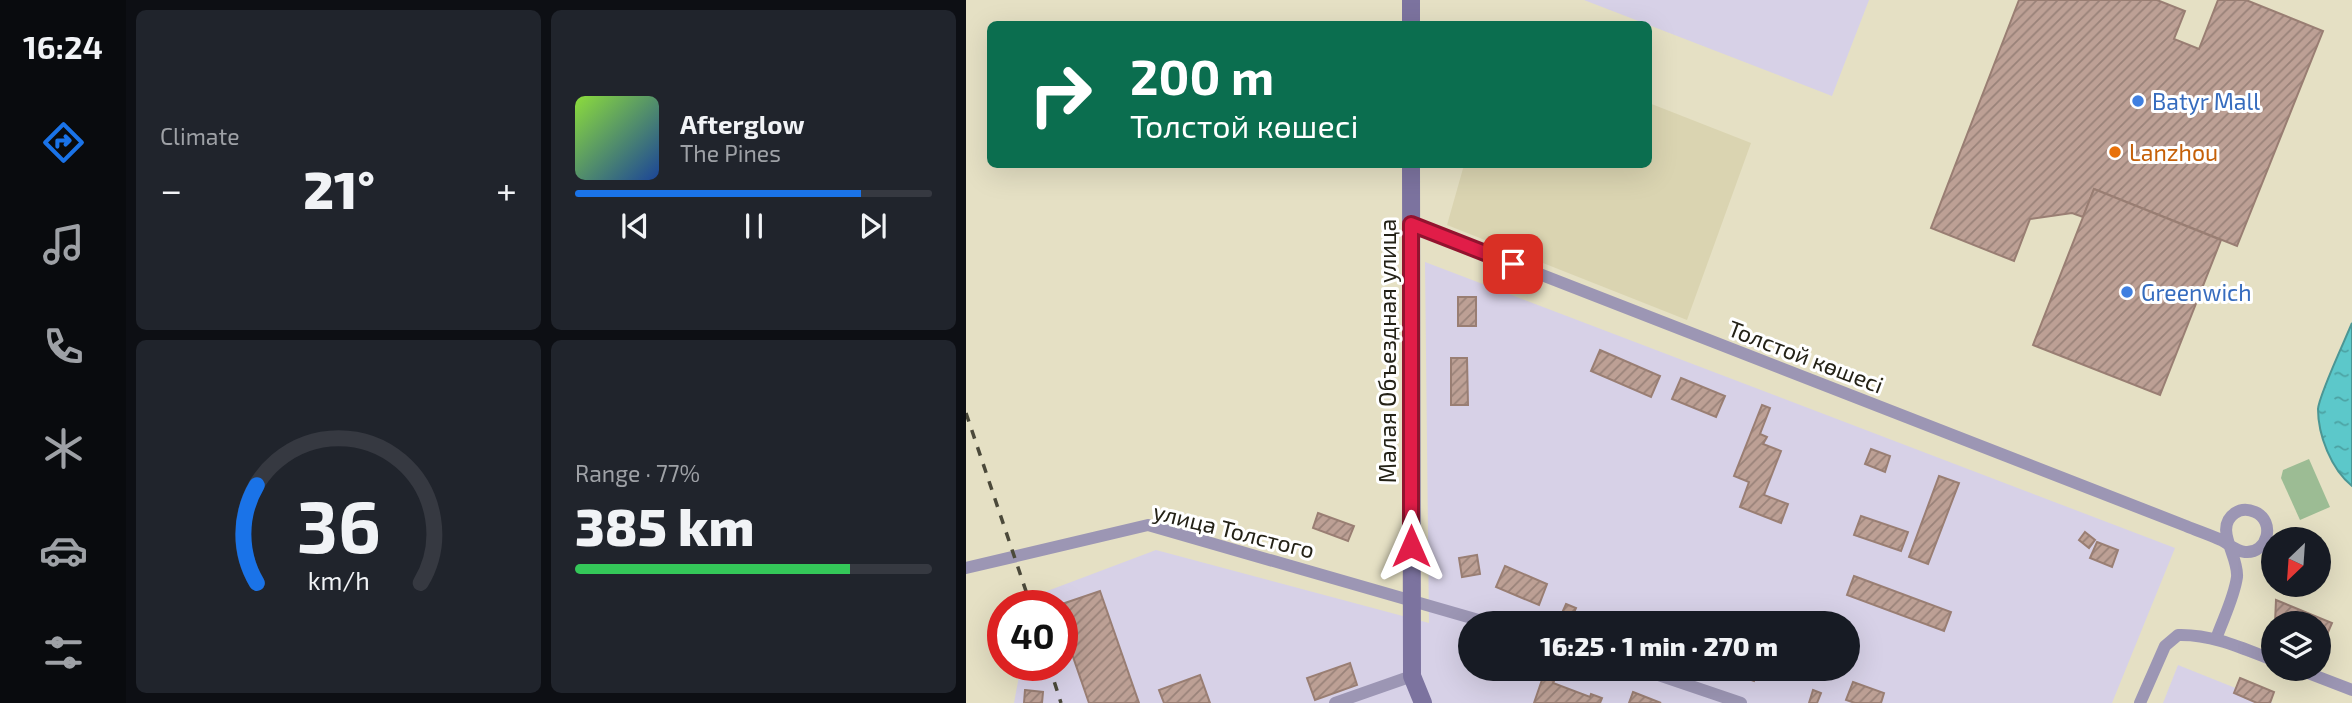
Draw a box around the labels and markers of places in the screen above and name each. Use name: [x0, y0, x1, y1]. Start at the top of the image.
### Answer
place label: Batyr Mall: [2152, 87, 2260, 115]
marker: Batyr Mall: [2130, 93, 2146, 109]
place label: Lanzhou: [2129, 138, 2218, 166]
marker: Lanzhou: [2107, 144, 2123, 160]
pin: [1483, 234, 1543, 294]
place label: Greenwich: [2141, 278, 2252, 306]
marker: Greenwich: [2119, 284, 2135, 300]

